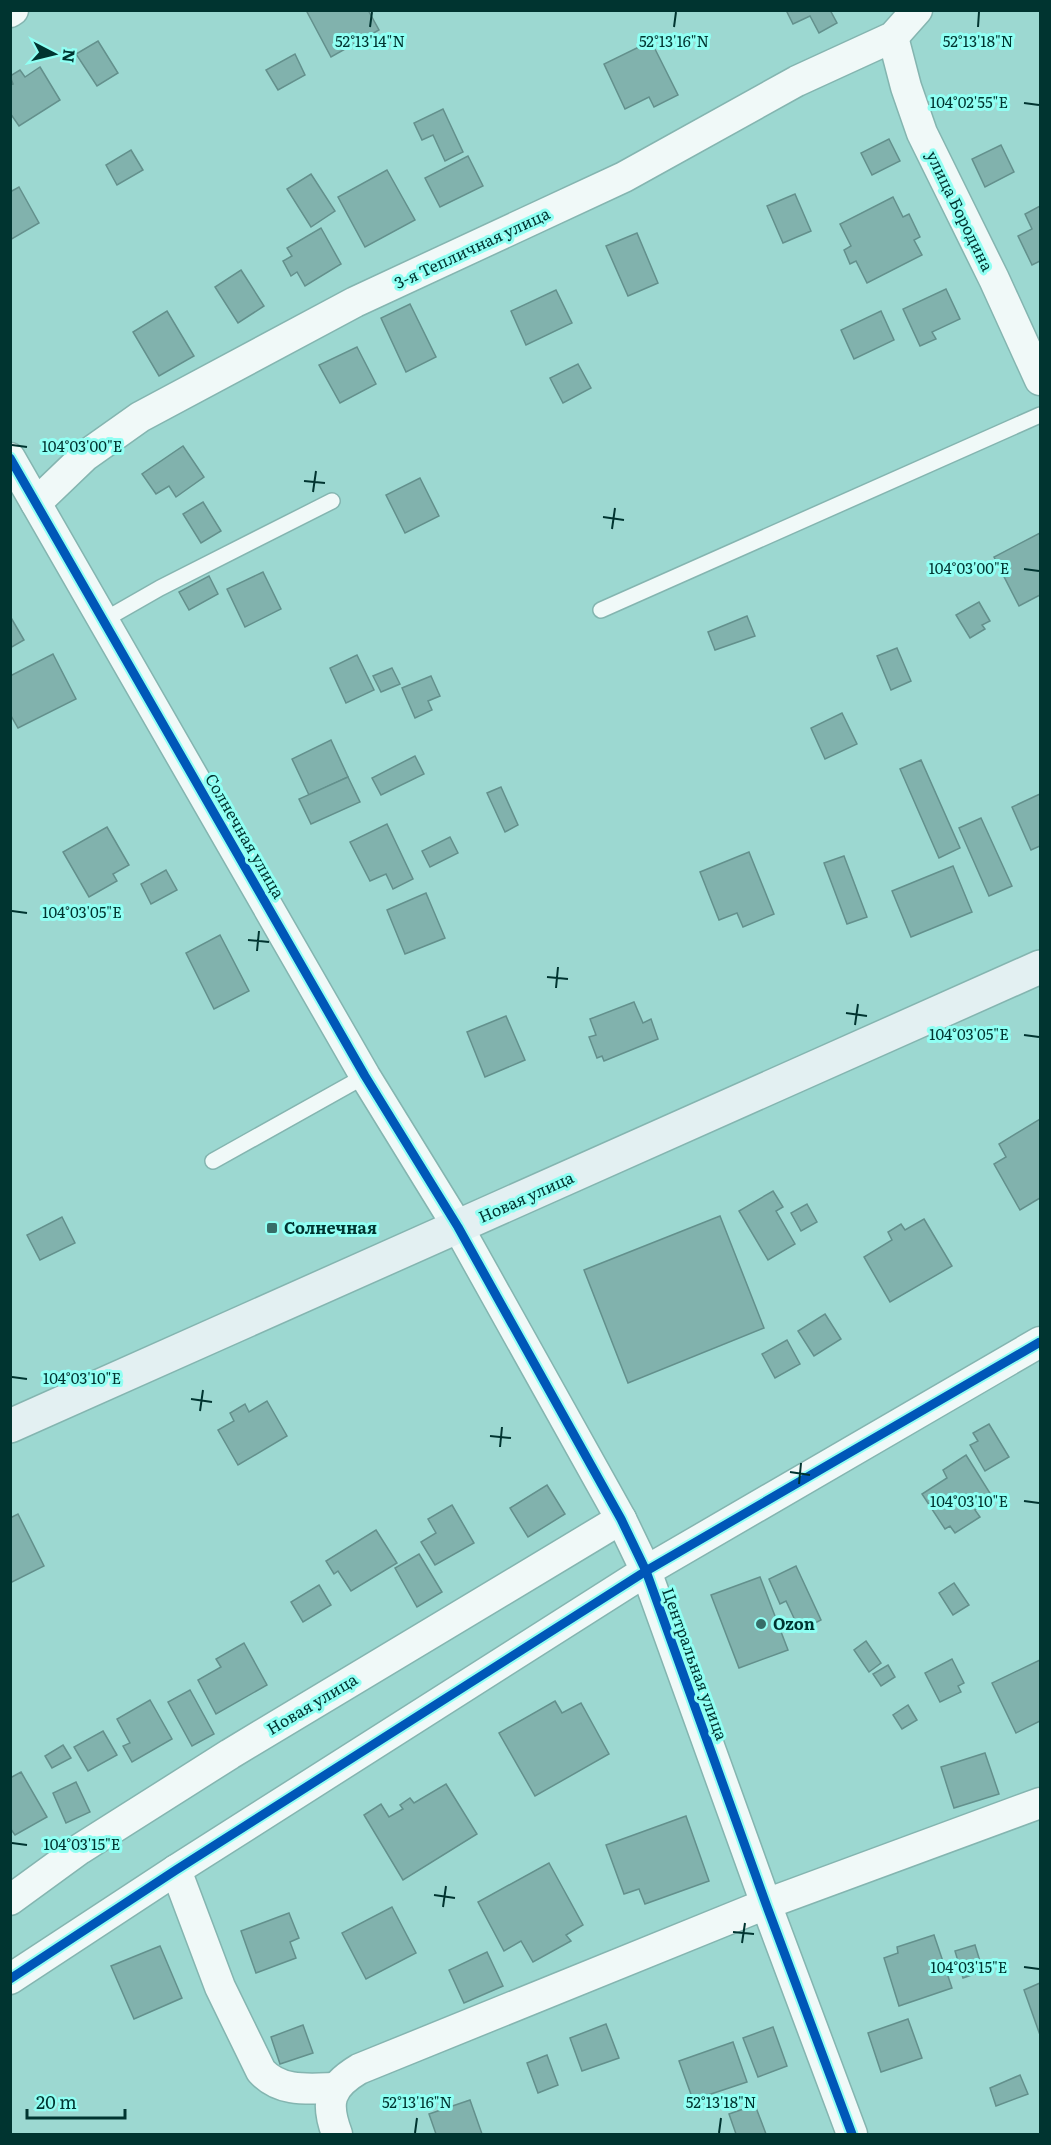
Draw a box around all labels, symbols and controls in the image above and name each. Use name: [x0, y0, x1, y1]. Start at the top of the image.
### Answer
north arrow: [24, 24, 84, 84]
text: 52°13'14"N: [335, 29, 405, 52]
text: 52°13'16"N: [639, 29, 709, 52]
text: 52°13'18"N: [943, 29, 1013, 52]
text: N: [57, 48, 83, 64]
text: 104°02'55"E: [930, 90, 1008, 113]
street label: улица Бородина: [921, 146, 1001, 275]
street label: 3-я Тепличная улица: [390, 200, 554, 294]
text: 104°03'00"E: [42, 434, 122, 457]
text: 104°03'00"E: [929, 556, 1009, 579]
street label: Солнечная улица: [200, 769, 292, 903]
text: 104°03'05"E: [42, 900, 122, 923]
text: 104°03'05"E: [929, 1022, 1009, 1045]
street label: Новая улица: [474, 1164, 578, 1228]
place label: Солнечная: [284, 1215, 377, 1239]
marker: Солнечная: [265, 1221, 279, 1235]
text: 104°03'10"E: [43, 1366, 121, 1389]
text: 104°03'10"E: [930, 1489, 1008, 1512]
street label: Центральная улица: [657, 1584, 735, 1744]
place label: Ozon: [773, 1611, 815, 1635]
marker: Ozon: [754, 1617, 768, 1631]
street label: Новая улица: [261, 1666, 362, 1740]
text: 104°03'15"E: [44, 1832, 120, 1855]
text: 104°03'15"E: [931, 1955, 1007, 1978]
scale bar: [27, 2082, 124, 2120]
text: 20 m: [36, 2088, 77, 2115]
text: 52°13'16"N: [382, 2090, 452, 2113]
text: 52°13'18"N: [686, 2090, 756, 2113]

